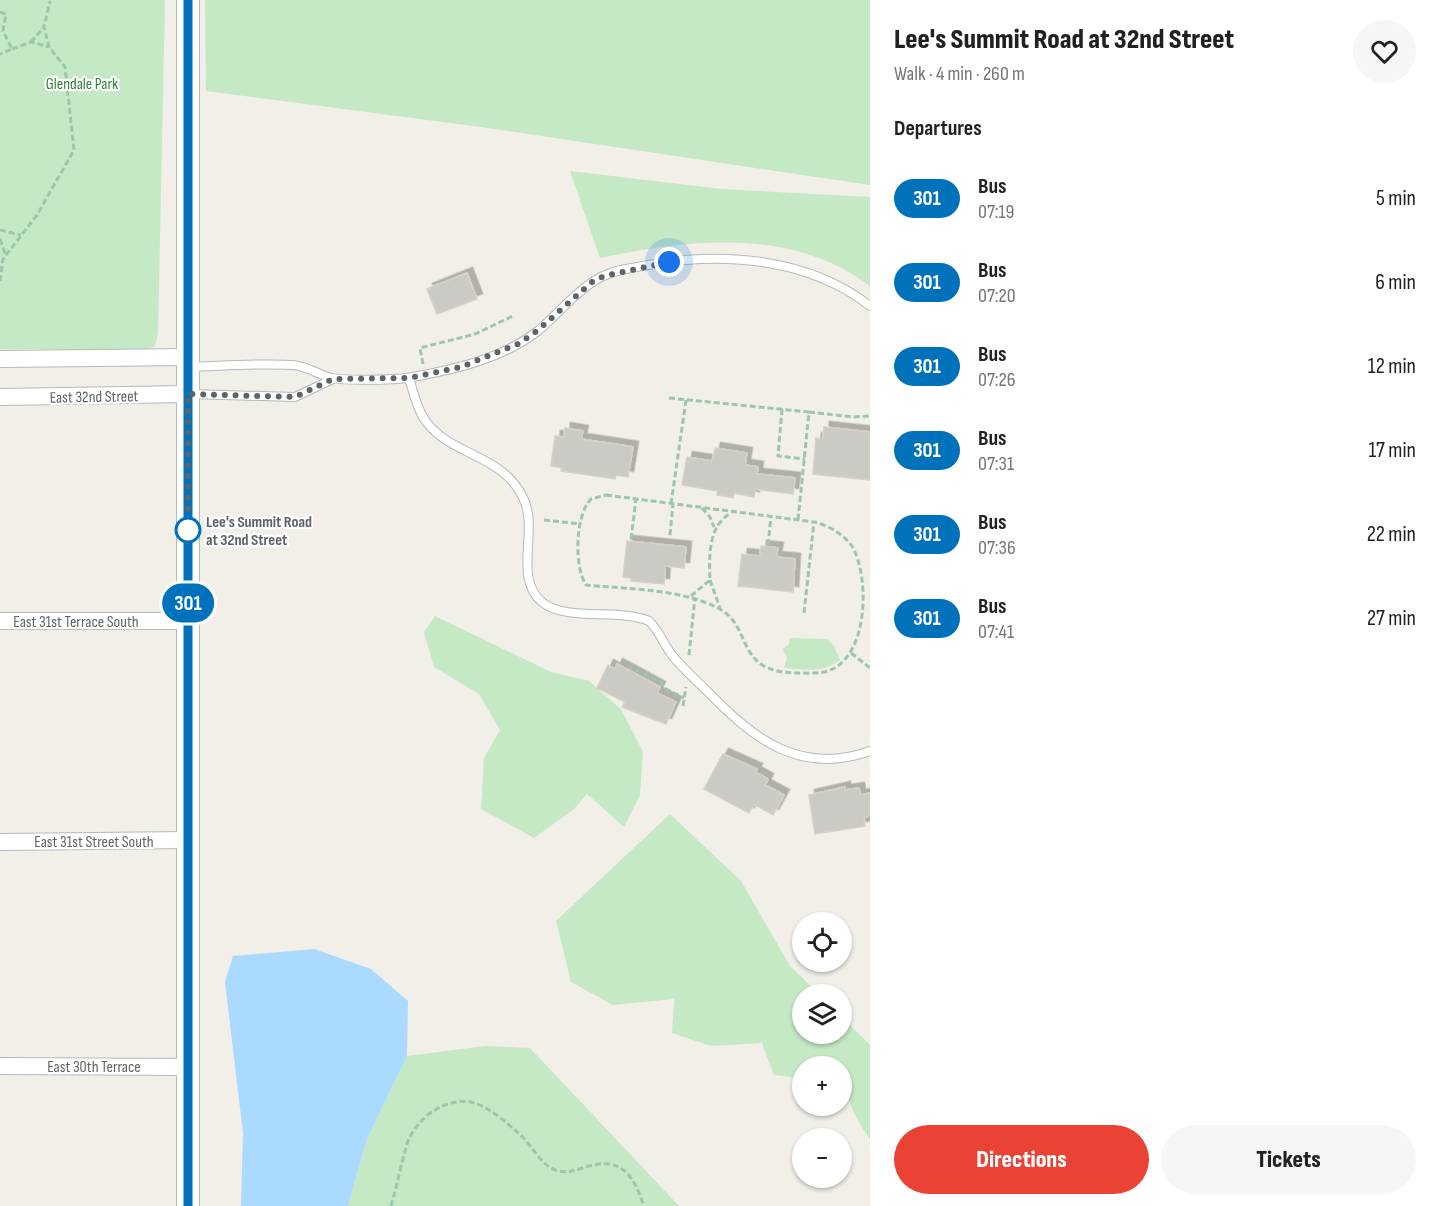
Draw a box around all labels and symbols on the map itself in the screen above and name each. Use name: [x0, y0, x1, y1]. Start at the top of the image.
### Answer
park label: Glendale Park: [46, 75, 118, 94]
your location: [654, 247, 684, 277]
street label: East 32nd Street: [49, 387, 139, 408]
place label: Lee's Summit Road at 32nd Street: [206, 513, 312, 550]
marker: Lee's Summit Road at 32nd Street: [175, 517, 201, 543]
line badge: 301: [154, 584, 222, 622]
street label: East 31st Terrace South: [13, 613, 139, 632]
street label: East 31st Street South: [34, 833, 154, 852]
street label: East 30th Terrace: [47, 1058, 141, 1077]

